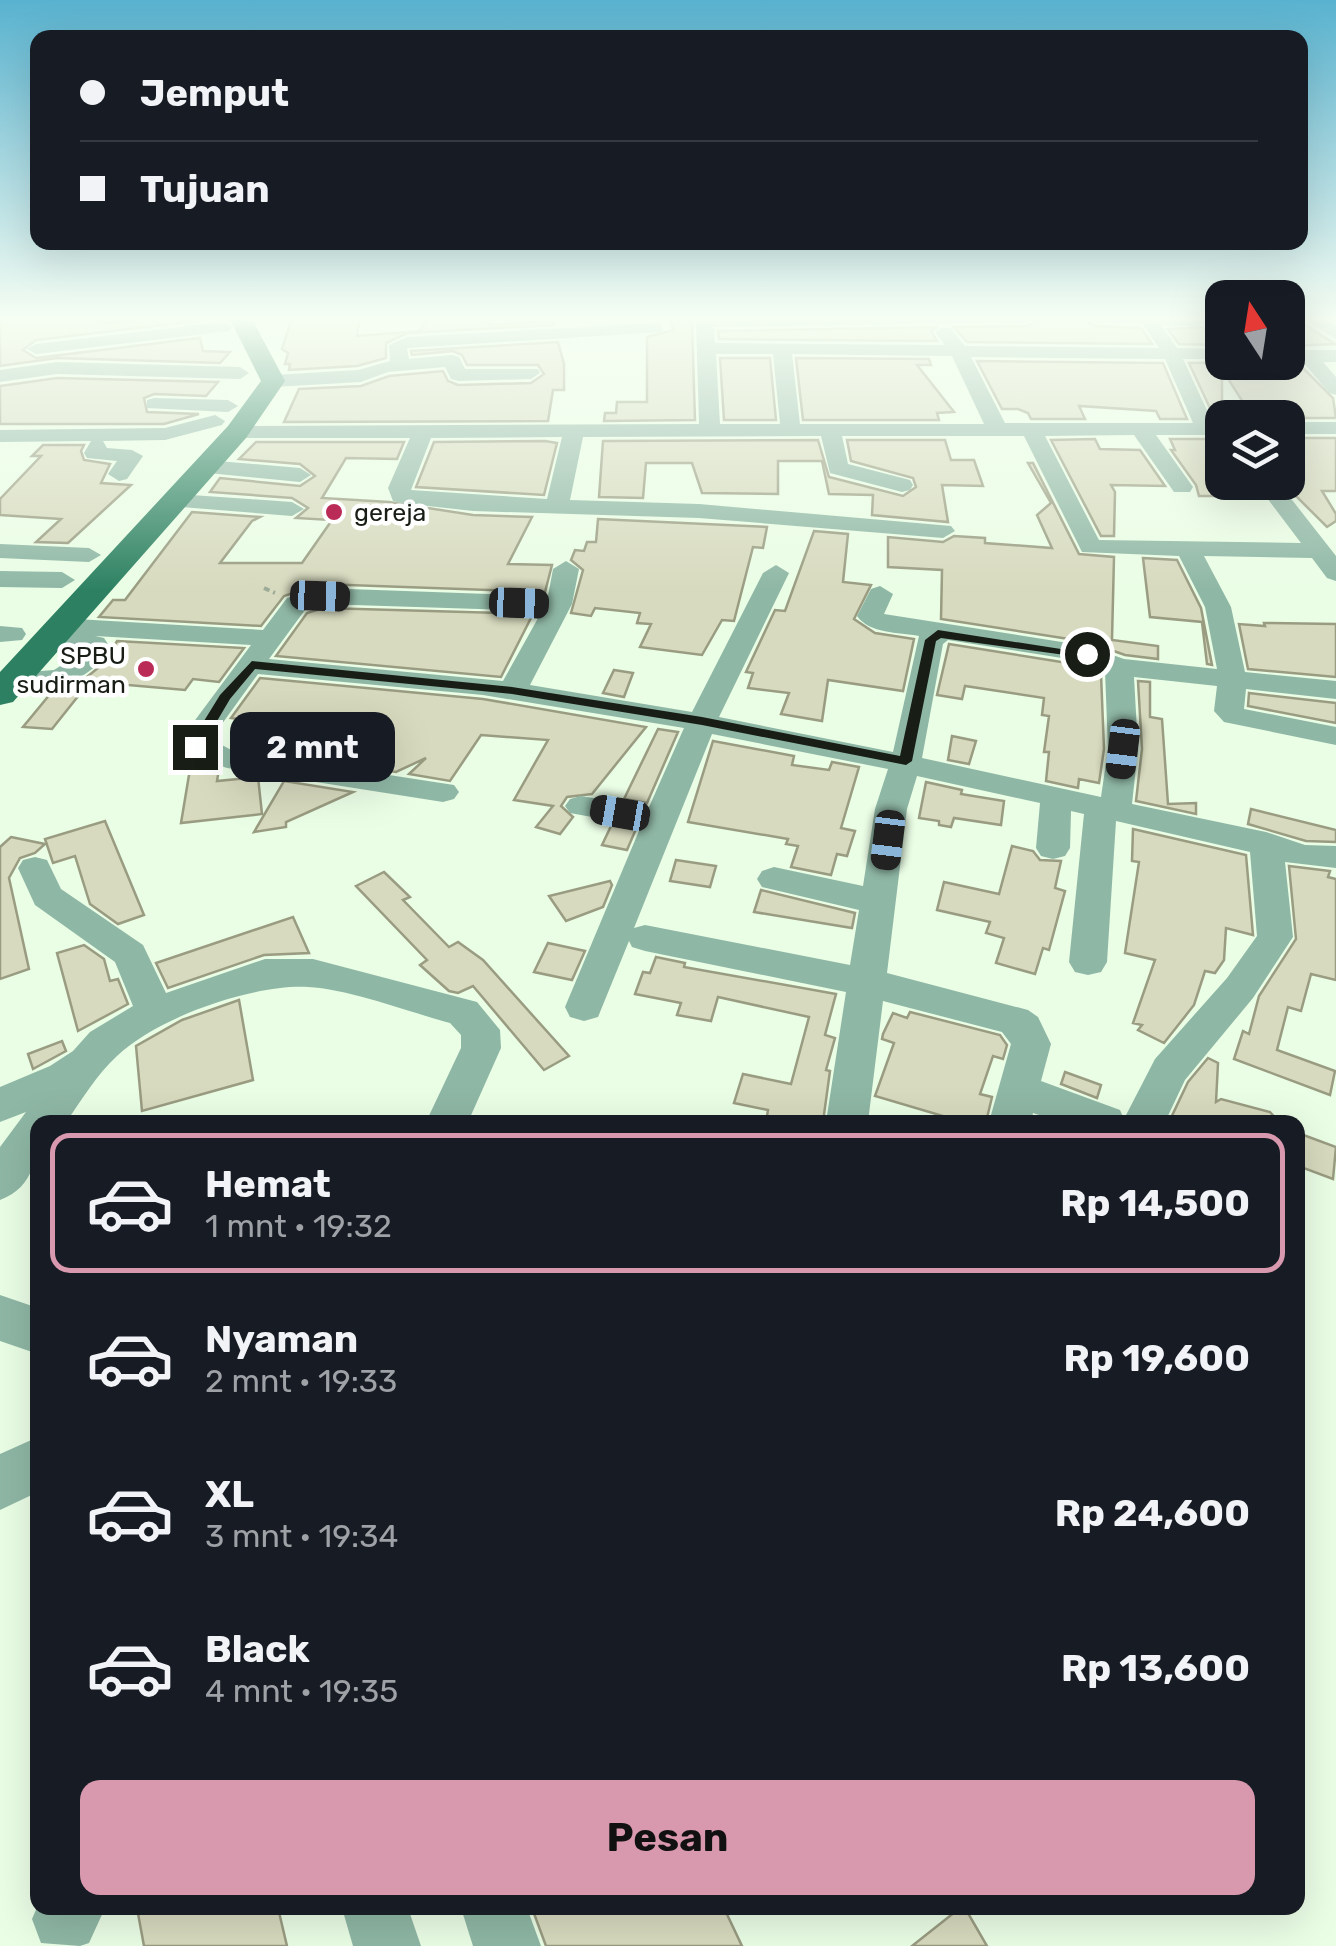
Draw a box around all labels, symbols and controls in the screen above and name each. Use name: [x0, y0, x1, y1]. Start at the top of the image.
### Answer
text: Jemput: [140, 70, 289, 116]
text: Tujuan: [140, 166, 270, 212]
north arrow: [1205, 280, 1305, 380]
map controls: [1205, 280, 1305, 500]
button: layers: [1205, 400, 1305, 500]
place label: gereja: [354, 498, 426, 527]
marker: gereja: [323, 501, 345, 523]
car: [289, 580, 351, 612]
car: [488, 587, 550, 619]
route start: [1065, 632, 1110, 677]
place label: SPBU sudirman: [17, 641, 126, 699]
marker: SPBU sudirman: [135, 658, 157, 680]
callout: 2 mnt: [230, 712, 395, 782]
car: [1104, 717, 1142, 781]
route end: [173, 725, 218, 770]
text: 2 mnt: [266, 728, 359, 766]
car: [588, 793, 652, 833]
car: [869, 808, 907, 872]
icon: car: [85, 1158, 175, 1248]
text: Hemat: [205, 1161, 331, 1207]
text: Rp 14,500: [1060, 1180, 1250, 1226]
text: 1 mnt · 19:32: [205, 1207, 392, 1245]
icon: car: [85, 1313, 175, 1403]
text: Nyaman: [205, 1316, 358, 1362]
text: Rp 19,600: [1064, 1335, 1250, 1381]
text: 2 mnt · 19:33: [205, 1362, 397, 1400]
icon: car: [85, 1468, 175, 1558]
text: XL: [205, 1471, 254, 1517]
text: Rp 24,600: [1055, 1490, 1250, 1536]
text: 3 mnt · 19:34: [205, 1517, 398, 1555]
icon: car: [85, 1623, 175, 1713]
text: Black: [205, 1626, 310, 1672]
text: Rp 13,600: [1061, 1645, 1250, 1691]
text: 4 mnt · 19:35: [205, 1672, 398, 1710]
button: Pesan: [80, 1780, 1255, 1895]

